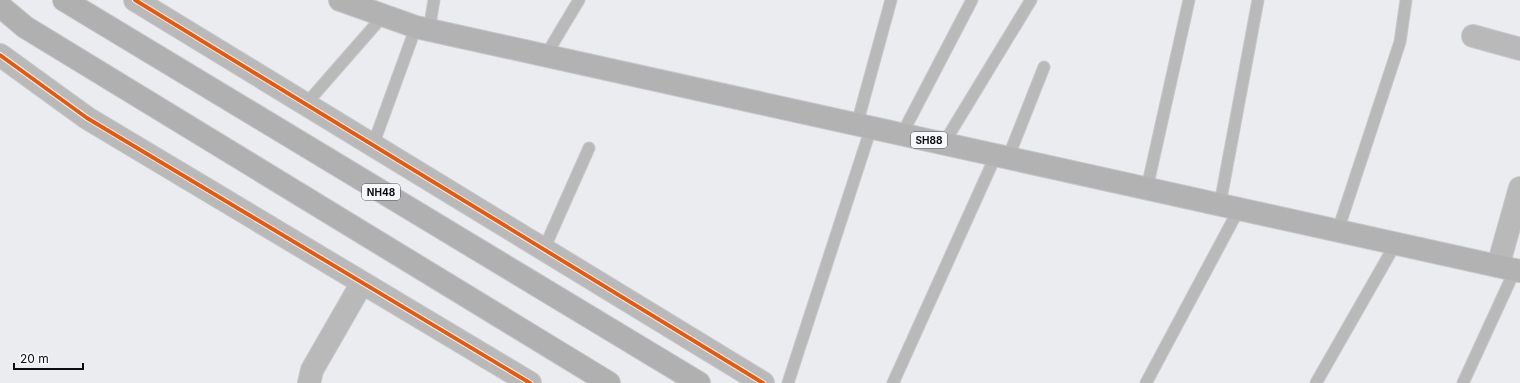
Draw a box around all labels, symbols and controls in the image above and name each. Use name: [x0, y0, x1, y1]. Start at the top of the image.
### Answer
road number: SH88: [911, 132, 947, 148]
road number: NH48: [362, 184, 400, 200]
scale bar: [14, 345, 83, 371]
text: 20 m: [20, 351, 49, 366]

